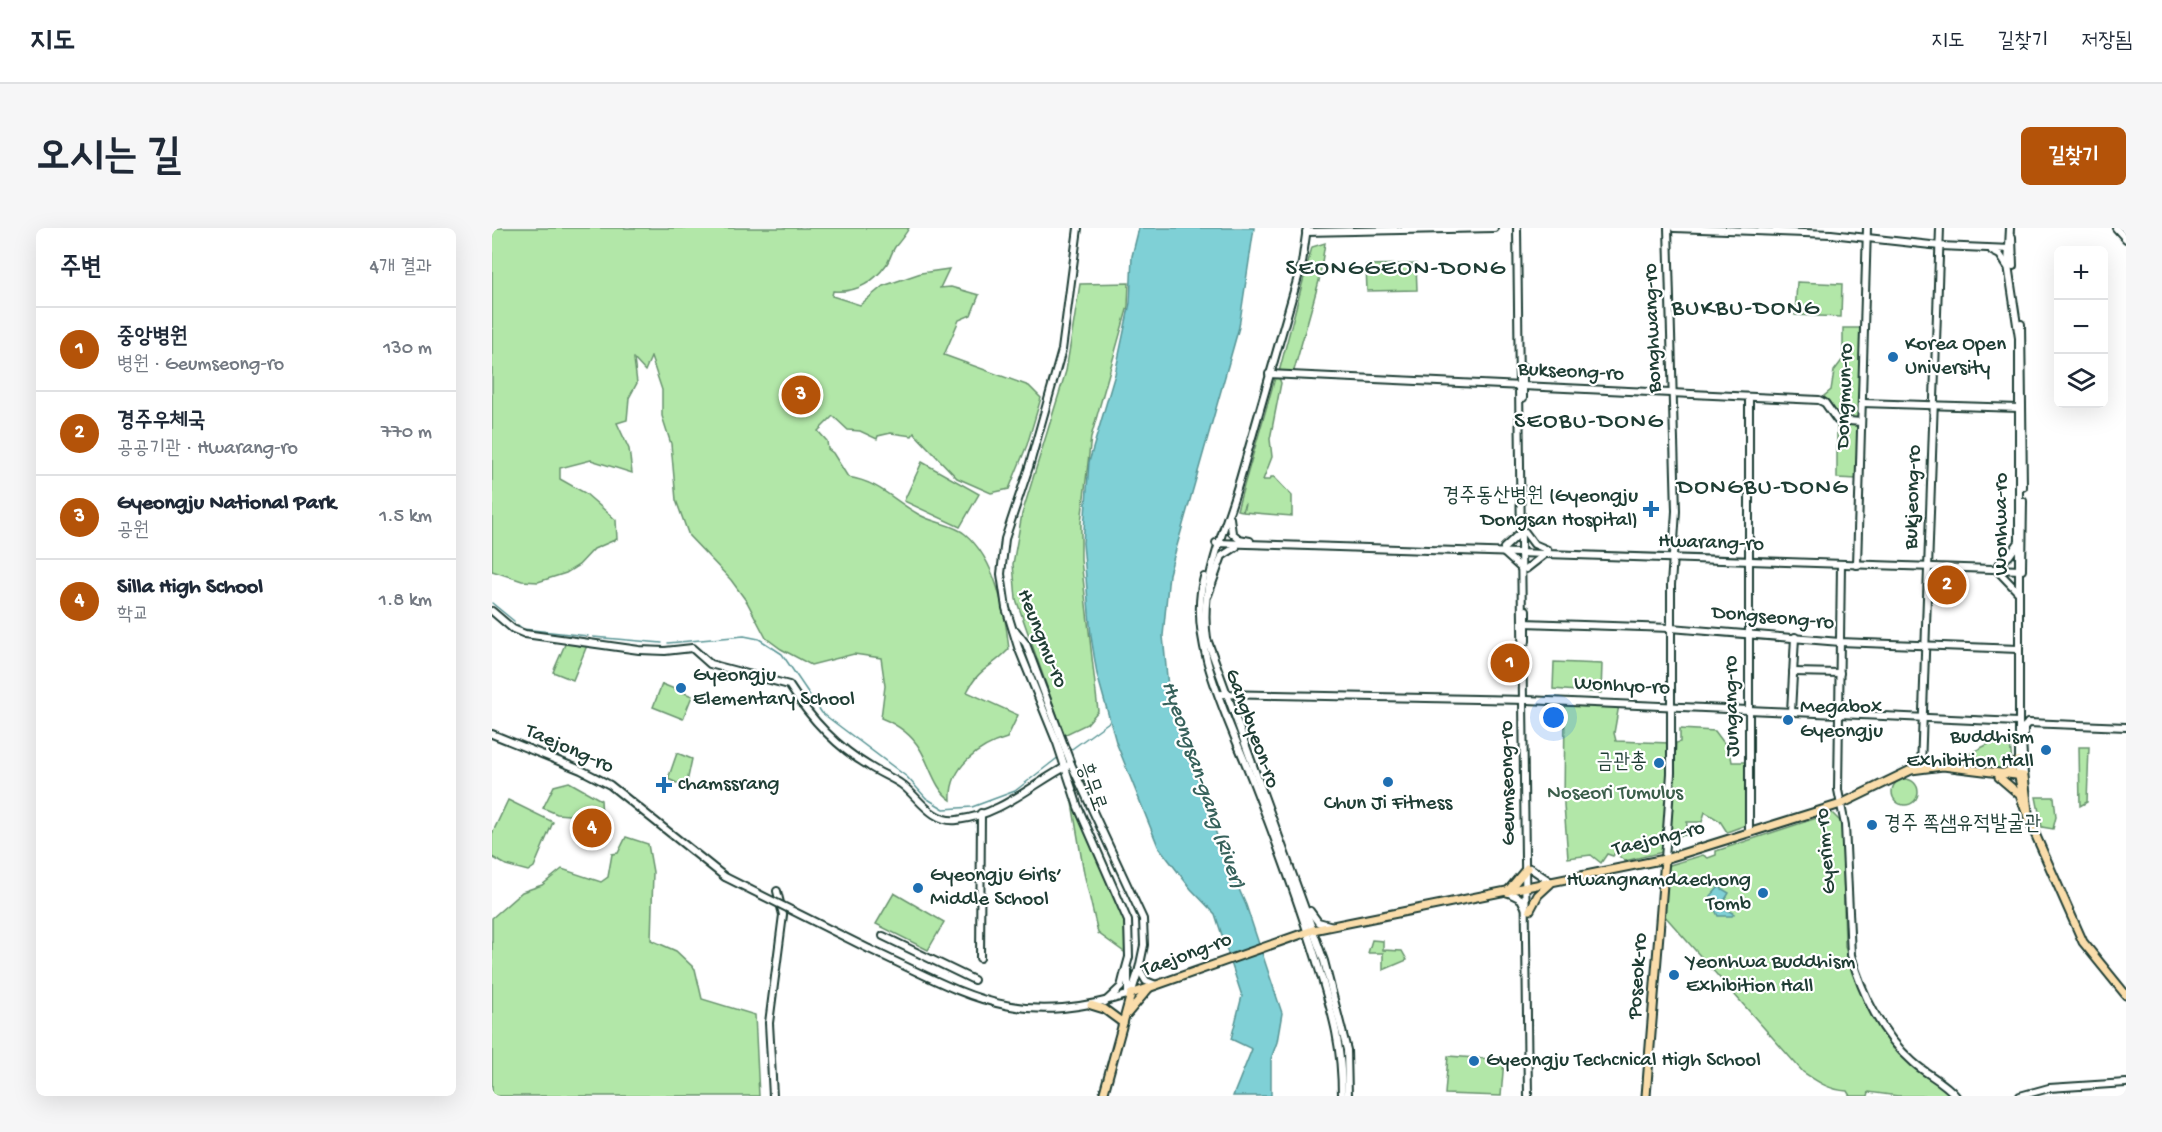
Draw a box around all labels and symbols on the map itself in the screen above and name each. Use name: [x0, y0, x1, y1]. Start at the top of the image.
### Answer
district label: SEONGGEON-DONG: [1286, 255, 1507, 284]
street label: Bonghwang-ro: [1639, 263, 1669, 394]
district label: BUKBU-DONG: [1671, 295, 1820, 324]
place label: Korea Open University: [1905, 333, 2006, 382]
street label: Dongmun-ro: [1832, 342, 1860, 451]
marker: Korea Open University: [1886, 350, 1900, 364]
street label: Bukseong-ro: [1516, 358, 1625, 388]
pin: 3: [782, 372, 820, 418]
district label: SEOBU-DONG: [1514, 408, 1664, 437]
street label: Bukjeong-ro: [1900, 444, 1928, 551]
street label: Wonhwa-ro: [1990, 472, 2015, 575]
district label: DONGBU-DONG: [1675, 474, 1849, 503]
place label: 경주동산병원 (Gyeongju Dongsan Hospital): [1442, 485, 1638, 534]
marker: 경주동산병원 (Gyeongju Dongsan Hospital): [1642, 500, 1660, 518]
street label: Hwarang-ro: [1658, 530, 1764, 558]
pin: 2: [1928, 562, 1966, 608]
street label: Heungmu-ro: [1010, 586, 1072, 692]
street label: Dongseong-ro: [1709, 601, 1835, 637]
pin: 1: [1490, 640, 1530, 686]
street label: Jungang-ro: [1720, 655, 1746, 757]
place label: Gyeongju Elementary School: [693, 664, 855, 713]
street label: Gangbyeon-ro: [1218, 666, 1284, 792]
street label: Wonhyo-ro: [1573, 672, 1671, 702]
water label: Hyeongsan-gang (River): [1154, 678, 1250, 893]
marker: Gyeongju Elementary School: [674, 681, 688, 695]
place label: Megabox Gyeongju: [1800, 696, 1883, 745]
your location: [1539, 703, 1568, 732]
marker: Megabox Gyeongju: [1781, 713, 1795, 727]
street label: Taejong-ro: [520, 719, 617, 781]
street label: Geumseong-ro: [1495, 720, 1523, 846]
place label: Buddhism Exhibition Hall: [1907, 726, 2034, 775]
marker: Buddhism Exhibition Hall: [2039, 743, 2053, 757]
place label: 금관총: [1596, 750, 1647, 776]
marker: 금관총: [1652, 756, 1666, 770]
street label: 흥무로: [1070, 759, 1111, 815]
place label: chamssrang: [678, 773, 780, 798]
marker: Chun Ji Fitness: [1381, 775, 1395, 789]
marker: chamssrang: [655, 776, 673, 794]
park label: Noseori Tumulus: [1547, 782, 1684, 807]
place label: Chun Ji Fitness: [1324, 792, 1453, 817]
pin: 4: [572, 806, 612, 850]
street label: Gyerim-ro: [1811, 807, 1843, 895]
place label: 경주 쪽샘유적발굴관: [1884, 813, 2041, 838]
street label: Taejong-ro: [1609, 816, 1708, 864]
marker: 경주 쪽샘유적발굴관: [1865, 818, 1879, 832]
place label: Gyeongju Girls’ Middle School: [930, 864, 1062, 913]
place label: Hwangnamdaechong Tomb: [1567, 869, 1751, 918]
marker: Gyeongju Girls’ Middle School: [911, 881, 925, 895]
marker: Hwangnamdaechong Tomb: [1756, 886, 1770, 900]
street label: Taejong-ro: [1137, 928, 1236, 984]
street label: Poseok-ro: [1623, 932, 1654, 1021]
place label: Yeonhwa Buddhism Exhibition Hall: [1684, 951, 1855, 1000]
marker: Yeonhwa Buddhism Exhibition Hall: [1667, 968, 1681, 982]
place label: Gyeongju Techcnical High School: [1486, 1049, 1761, 1074]
marker: Gyeongju Techcnical High School: [1467, 1054, 1481, 1068]

